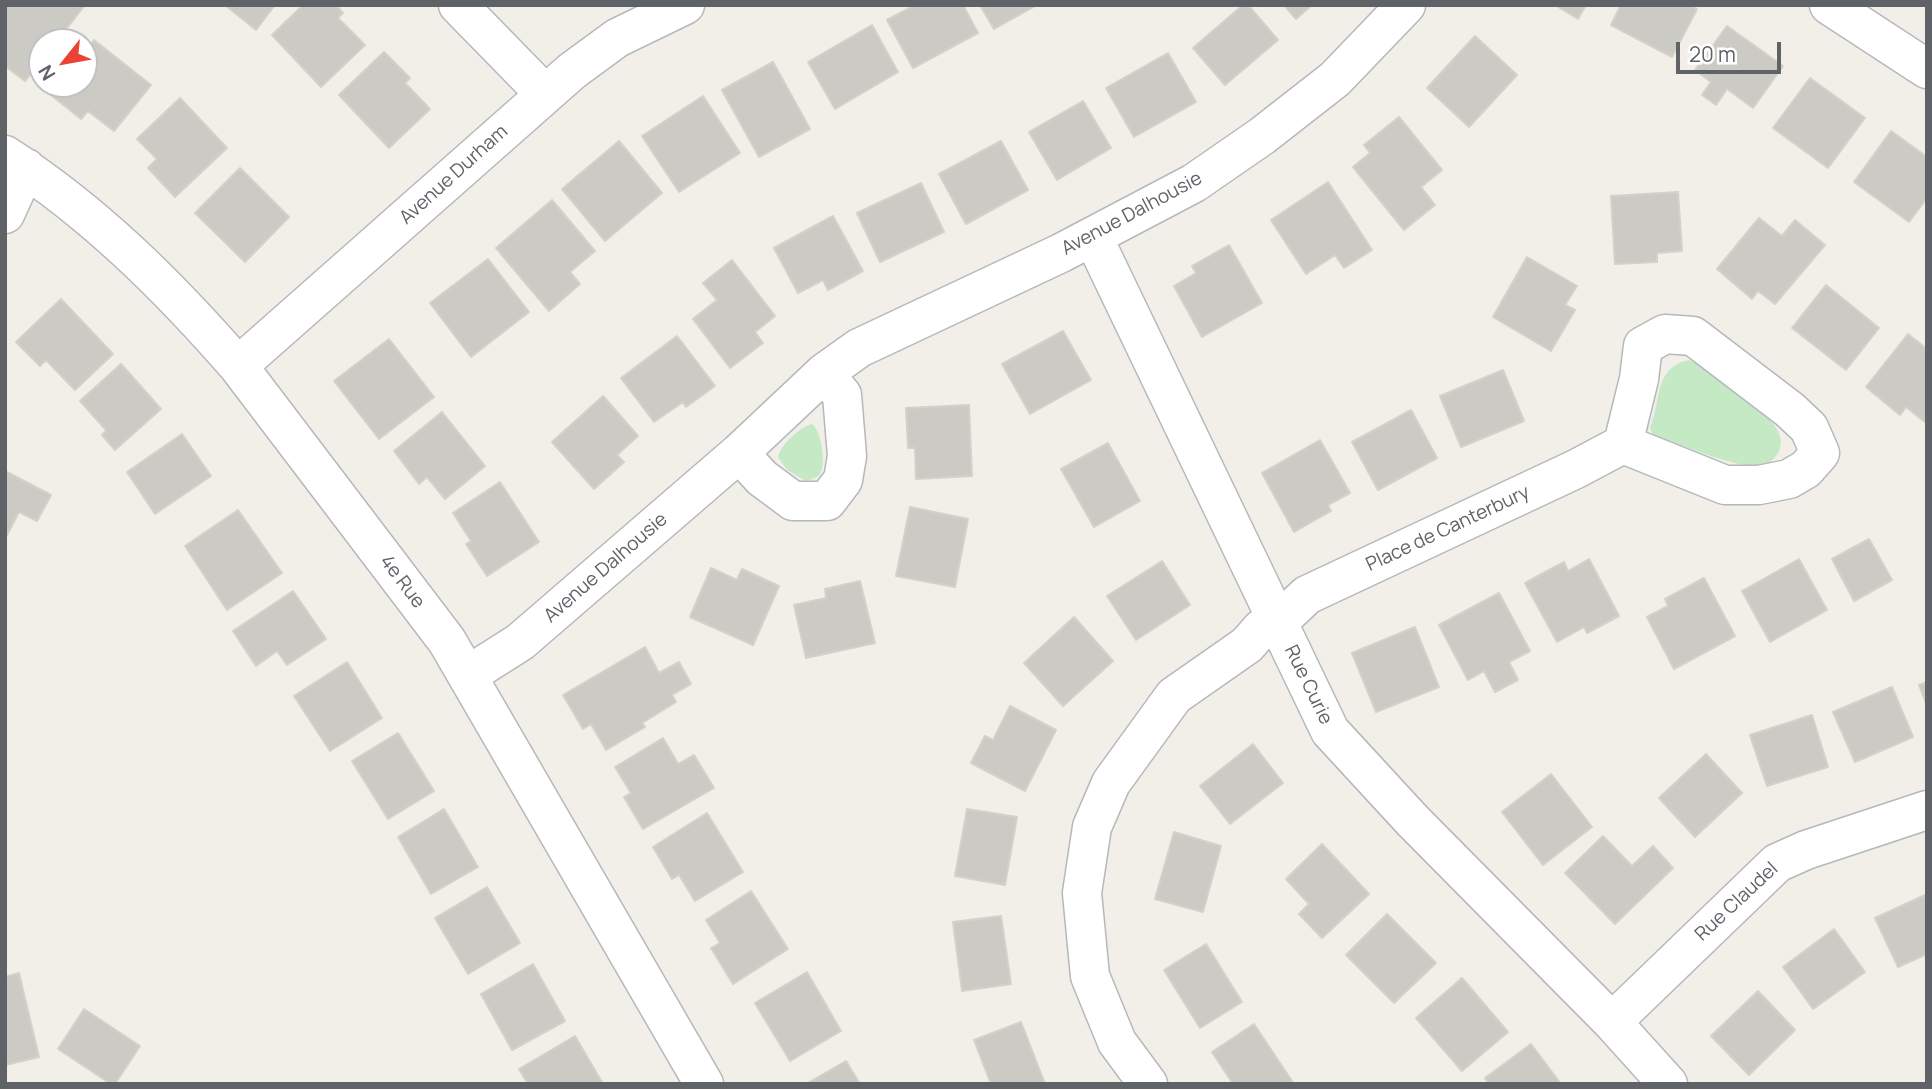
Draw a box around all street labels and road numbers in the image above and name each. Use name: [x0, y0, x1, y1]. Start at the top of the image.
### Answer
street label: Avenue Durham: [395, 120, 513, 230]
street label: Avenue Dalhousie: [1058, 167, 1206, 261]
street label: Place de Canterbury: [1363, 481, 1533, 577]
street label: Avenue Dalhousie: [540, 508, 672, 628]
street label: 4e Rue: [375, 551, 429, 613]
street label: Rue Curie: [1279, 642, 1337, 728]
street label: Rue Claudel: [1691, 858, 1783, 946]

